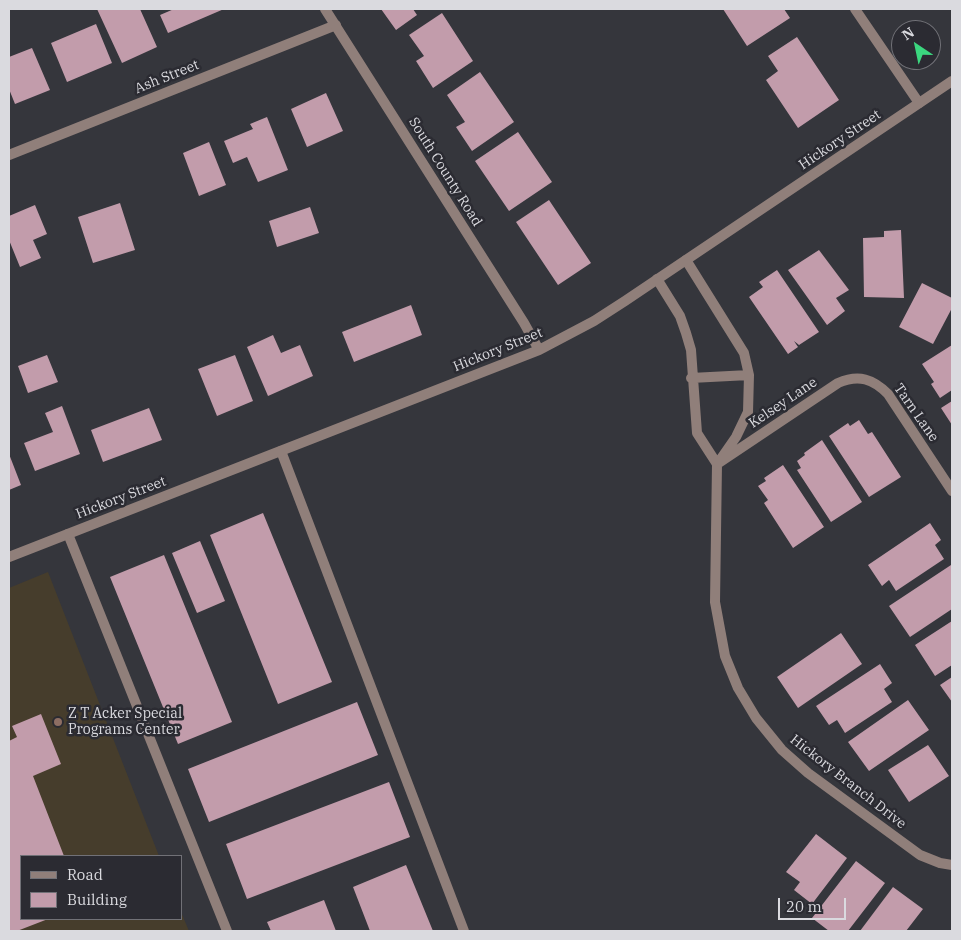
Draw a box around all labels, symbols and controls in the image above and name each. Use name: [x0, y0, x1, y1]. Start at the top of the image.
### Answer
north arrow: [891, 20, 941, 70]
text: N: [899, 23, 918, 44]
street label: Ash Street: [132, 57, 202, 97]
street label: Hickory Street: [796, 106, 884, 174]
street label: South County Road: [405, 114, 485, 230]
street label: Hickory Street: [451, 324, 545, 376]
street label: Kelsey Lane: [746, 374, 820, 432]
street label: Tarn Lane: [890, 381, 942, 445]
street label: Hickory Street: [74, 473, 168, 523]
place label: Z T Acker Special Programs Center: [68, 706, 182, 739]
marker: Z T Acker Special Programs Center: [52, 716, 64, 728]
street label: Hickory Branch Drive: [787, 731, 909, 833]
legend: [20, 855, 182, 920]
text: Road: [67, 865, 103, 884]
scale bar: [781, 888, 848, 920]
text: Building: [67, 890, 127, 909]
text: 20 m: [786, 897, 822, 916]

